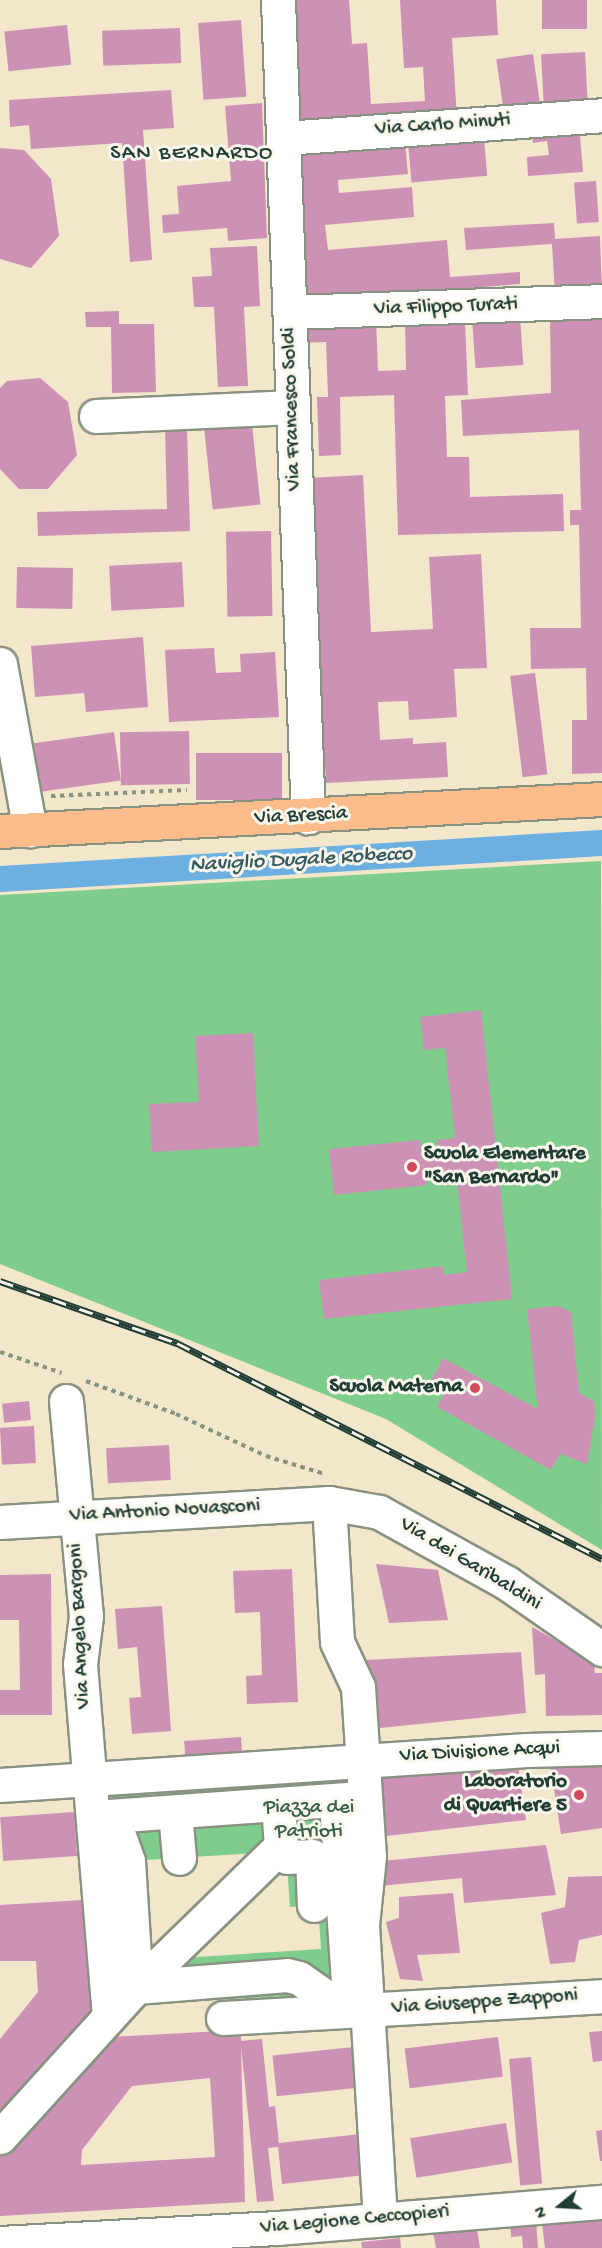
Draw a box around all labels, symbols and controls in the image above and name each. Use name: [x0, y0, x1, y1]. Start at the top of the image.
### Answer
street label: Via Carlo Minuti: [374, 109, 512, 143]
district label: SAN BERNARDO: [110, 142, 274, 168]
street label: Via Filippo Turati: [374, 293, 518, 323]
street label: Via Francesco Soldi: [278, 327, 308, 491]
street label: Via Brescia: [254, 802, 348, 832]
water label: Naviglio Dugale Robecco: [189, 842, 413, 880]
place label: Scuola Elementare "San Bernardo": [424, 1142, 586, 1192]
marker: Scuola Elementare "San Bernardo": [405, 1160, 419, 1174]
place label: Scuola Materna: [329, 1375, 463, 1401]
marker: Scuola Materna: [468, 1381, 482, 1395]
street label: Via Antonio Novasconi: [69, 1494, 261, 1530]
street label: Via dei Garibaldini: [394, 1513, 546, 1617]
street label: Via Angelo Bargoni: [64, 1543, 98, 1709]
street label: Via Divisione Acqui: [399, 1736, 561, 1770]
place label: Laboratorio di Quartiere 5: [444, 1770, 567, 1820]
marker: Laboratorio di Quartiere 5: [572, 1788, 586, 1802]
park label: Piazza dei Patrioti: [264, 1796, 354, 1846]
street label: Via Giuseppe Zapponi: [391, 1984, 579, 2022]
north arrow: [530, 2176, 590, 2236]
street label: Via Legione Ceccopieri: [259, 2200, 451, 2242]
text: N: [532, 2204, 553, 2220]

